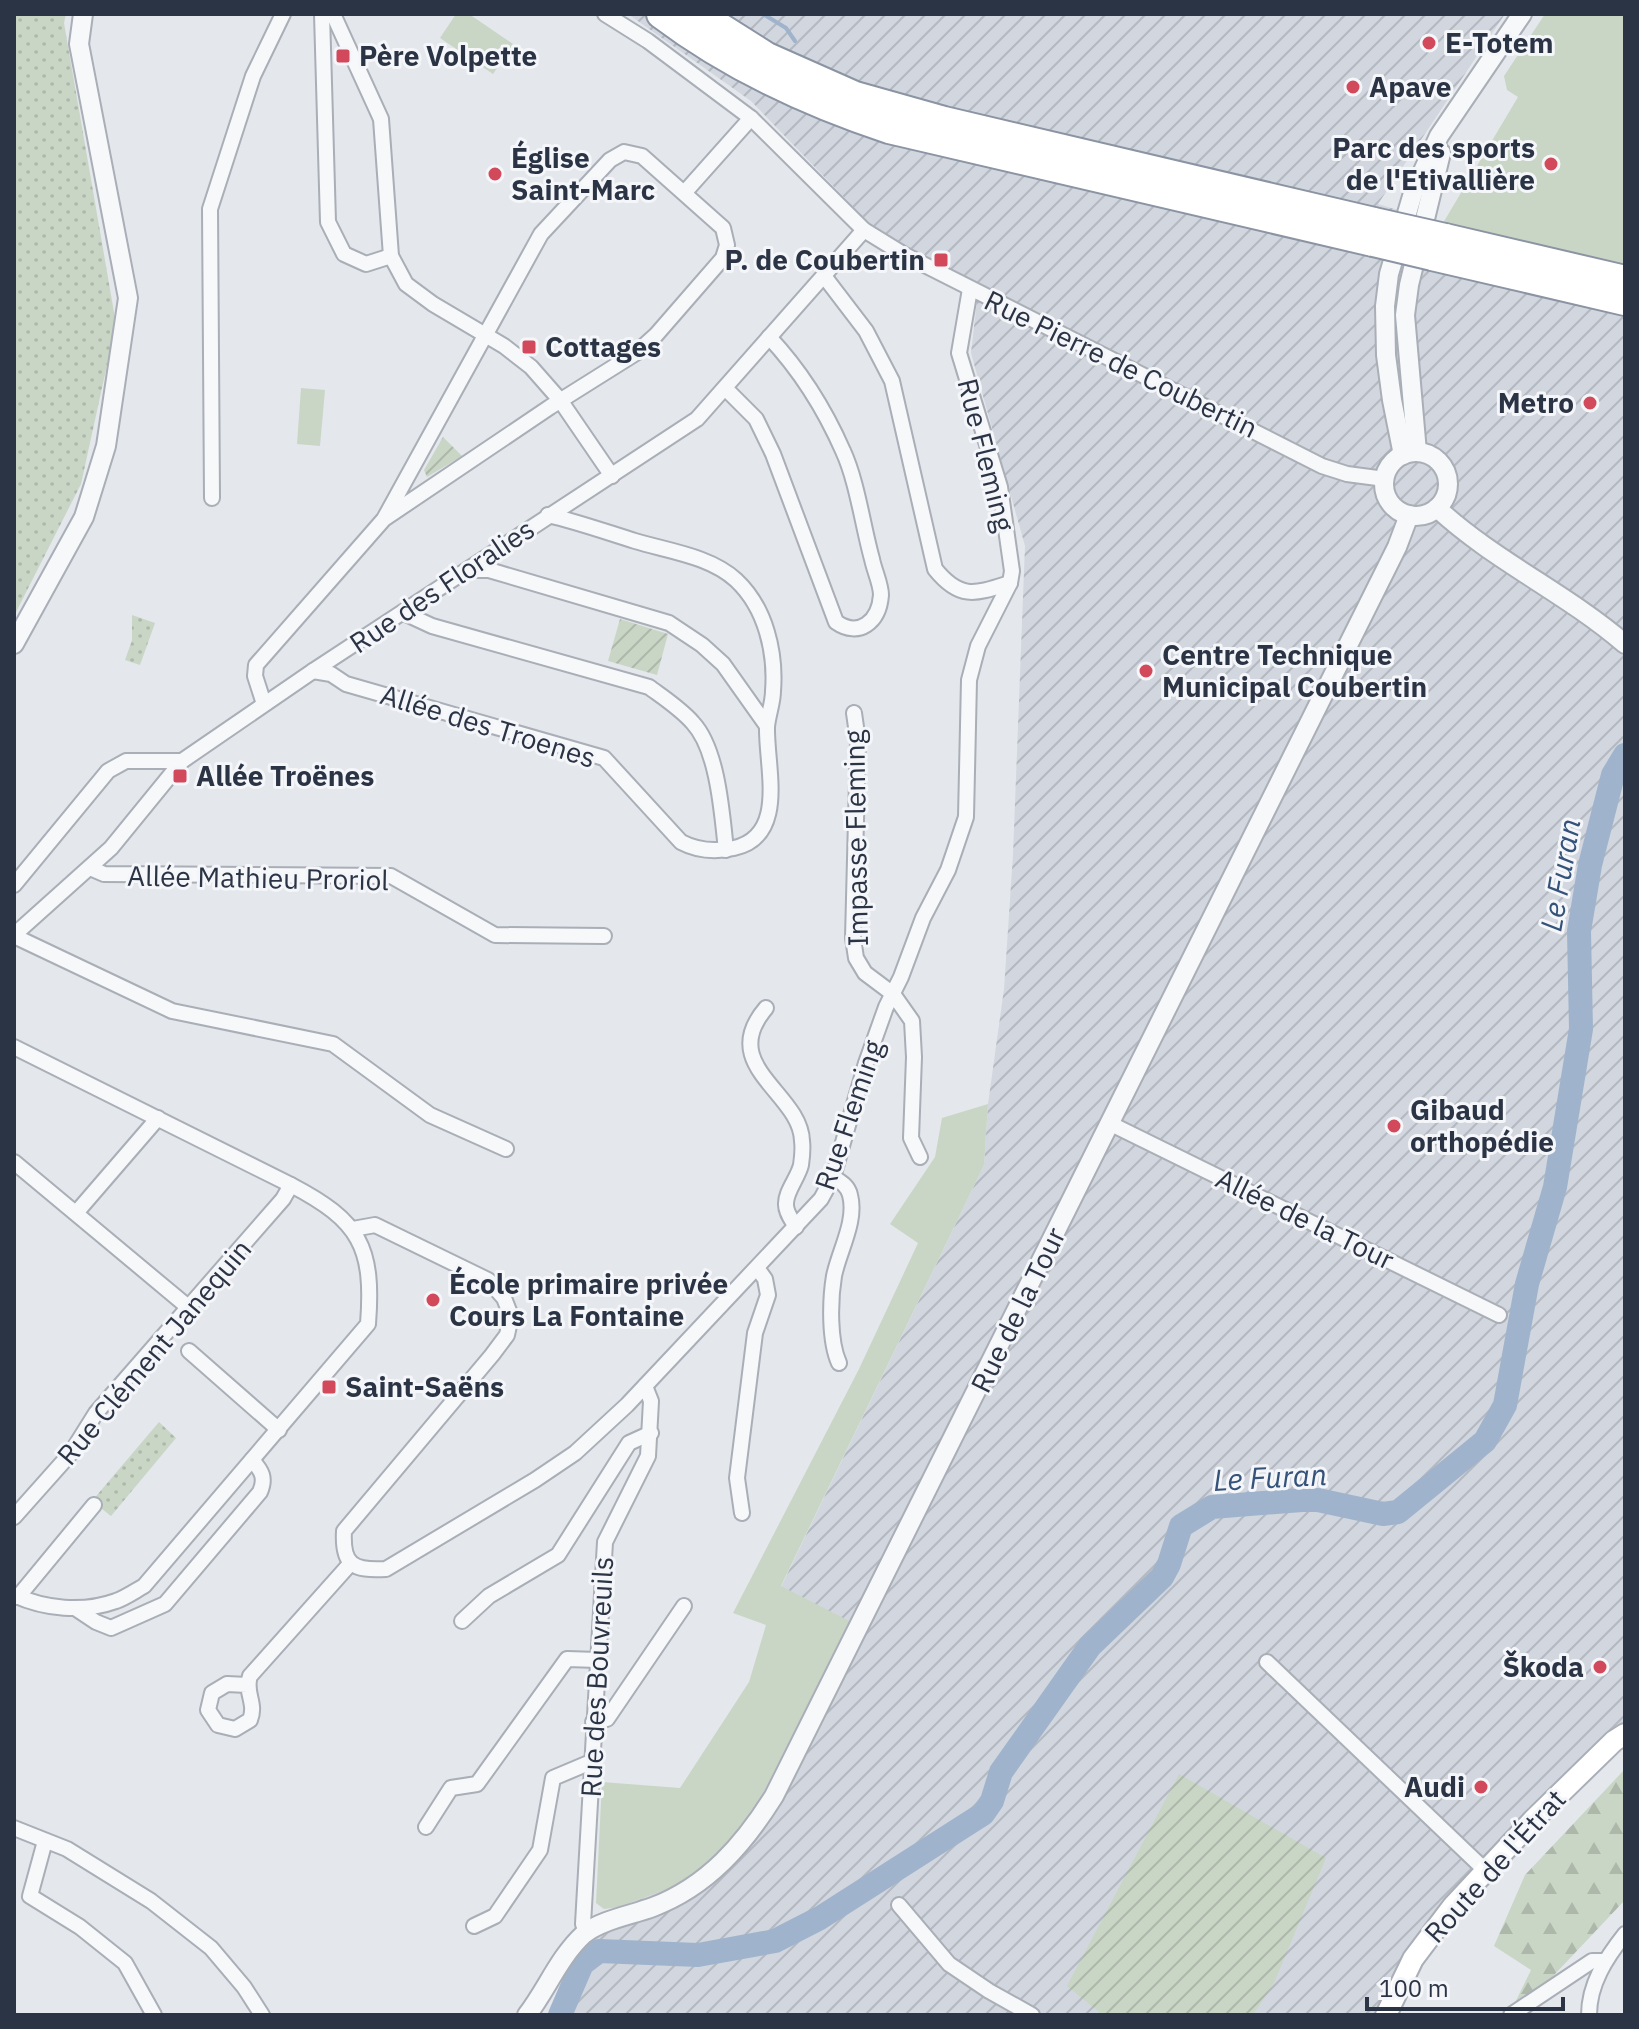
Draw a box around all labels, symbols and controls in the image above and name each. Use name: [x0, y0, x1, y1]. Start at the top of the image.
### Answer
place label: E-Totem: [1445, 24, 1554, 61]
marker: E-Totem: [1420, 34, 1438, 52]
place label: Père Volpette: [359, 37, 537, 74]
marker: Père Volpette: [334, 47, 352, 65]
place label: Apave: [1369, 68, 1451, 105]
marker: Apave: [1344, 78, 1362, 96]
place label: Parc des sports de l'Etivallière: [1332, 129, 1535, 198]
place label: Église Saint-Marc: [511, 139, 655, 208]
marker: Parc des sports de l'Etivallière: [1542, 155, 1560, 173]
marker: Église Saint-Marc: [486, 165, 504, 183]
place label: P. de Coubertin: [724, 241, 925, 278]
marker: P. de Coubertin: [932, 251, 950, 269]
street label: Rue Pierre de Coubertin: [979, 281, 1264, 446]
place label: Cottages: [545, 328, 661, 365]
marker: Cottages: [520, 338, 538, 356]
street label: Rue Fleming: [950, 374, 1023, 536]
place label: Metro: [1498, 384, 1574, 421]
marker: Metro: [1581, 394, 1599, 412]
street label: Rue des Floralies: [342, 510, 541, 661]
place label: Centre Technique Municipal Coubertin: [1162, 636, 1427, 705]
marker: Centre Technique Municipal Coubertin: [1137, 662, 1155, 680]
street label: Allée des Troenes: [376, 675, 600, 776]
street label: Impasse Fleming: [835, 729, 876, 947]
place label: Allée Troënes: [196, 757, 374, 794]
marker: Allée Troënes: [171, 767, 189, 785]
water label: Le Furan: [1530, 815, 1589, 934]
street label: Allée Mathieu Proriol: [127, 857, 389, 898]
street label: Rue Fleming: [806, 1035, 892, 1195]
place label: Gibaud orthopédie: [1410, 1091, 1554, 1160]
marker: Gibaud orthopédie: [1385, 1117, 1403, 1135]
street label: Allée de la Tour: [1210, 1159, 1400, 1278]
street label: Rue de la Tour: [962, 1221, 1073, 1398]
street label: Rue Clément Janequin: [48, 1231, 259, 1472]
place label: École primaire privée Cours La Fontaine: [449, 1265, 728, 1334]
marker: École primaire privée Cours La Fontaine: [424, 1291, 442, 1309]
place label: Saint-Saëns: [345, 1368, 504, 1405]
marker: Saint-Saëns: [320, 1378, 338, 1396]
water label: Le Furan: [1212, 1454, 1328, 1499]
street label: Rue des Bouvreuils: [572, 1556, 621, 1798]
place label: Škoda: [1502, 1648, 1584, 1685]
marker: Škoda: [1591, 1658, 1609, 1676]
place label: Audi: [1404, 1768, 1465, 1805]
marker: Audi: [1472, 1778, 1490, 1796]
street label: Route de l'Étrat: [1416, 1781, 1573, 1950]
scale bar: [1367, 1961, 1563, 2011]
text: 100 m: [1379, 1972, 1449, 2004]

